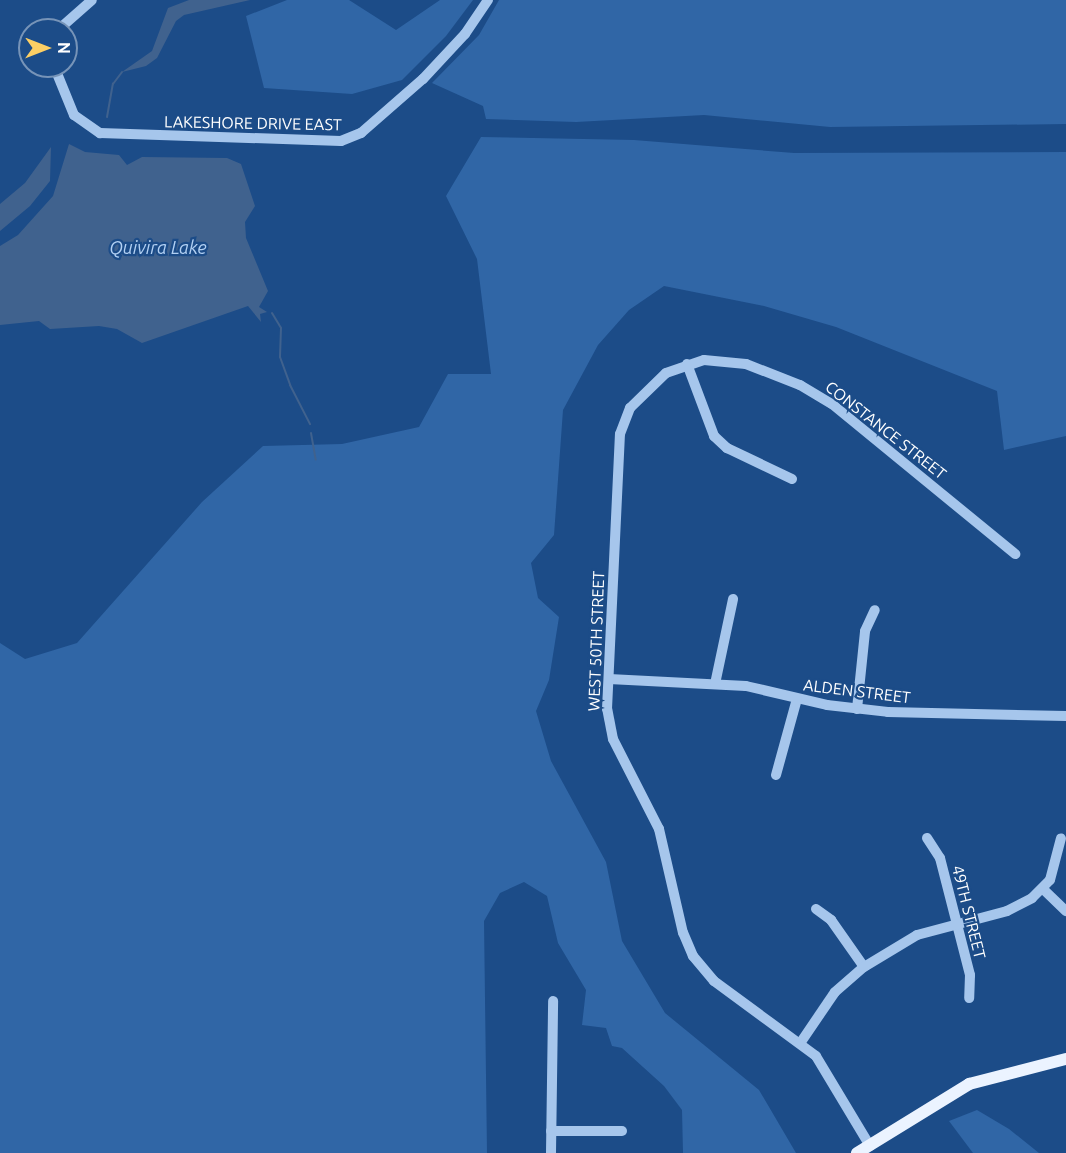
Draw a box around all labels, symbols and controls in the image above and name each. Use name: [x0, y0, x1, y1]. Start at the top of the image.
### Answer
north arrow: [18, 18, 78, 78]
text: N: [55, 42, 73, 54]
street label: LAKESHORE DRIVE EAST: [164, 112, 342, 134]
water label: Quivira Lake: [109, 236, 207, 258]
street label: CONSTANCE STREET: [822, 377, 950, 483]
street label: WEST 50TH STREET: [584, 570, 608, 712]
street label: ALDEN STREET: [802, 675, 912, 707]
street label: 49TH STREET: [948, 863, 990, 961]

